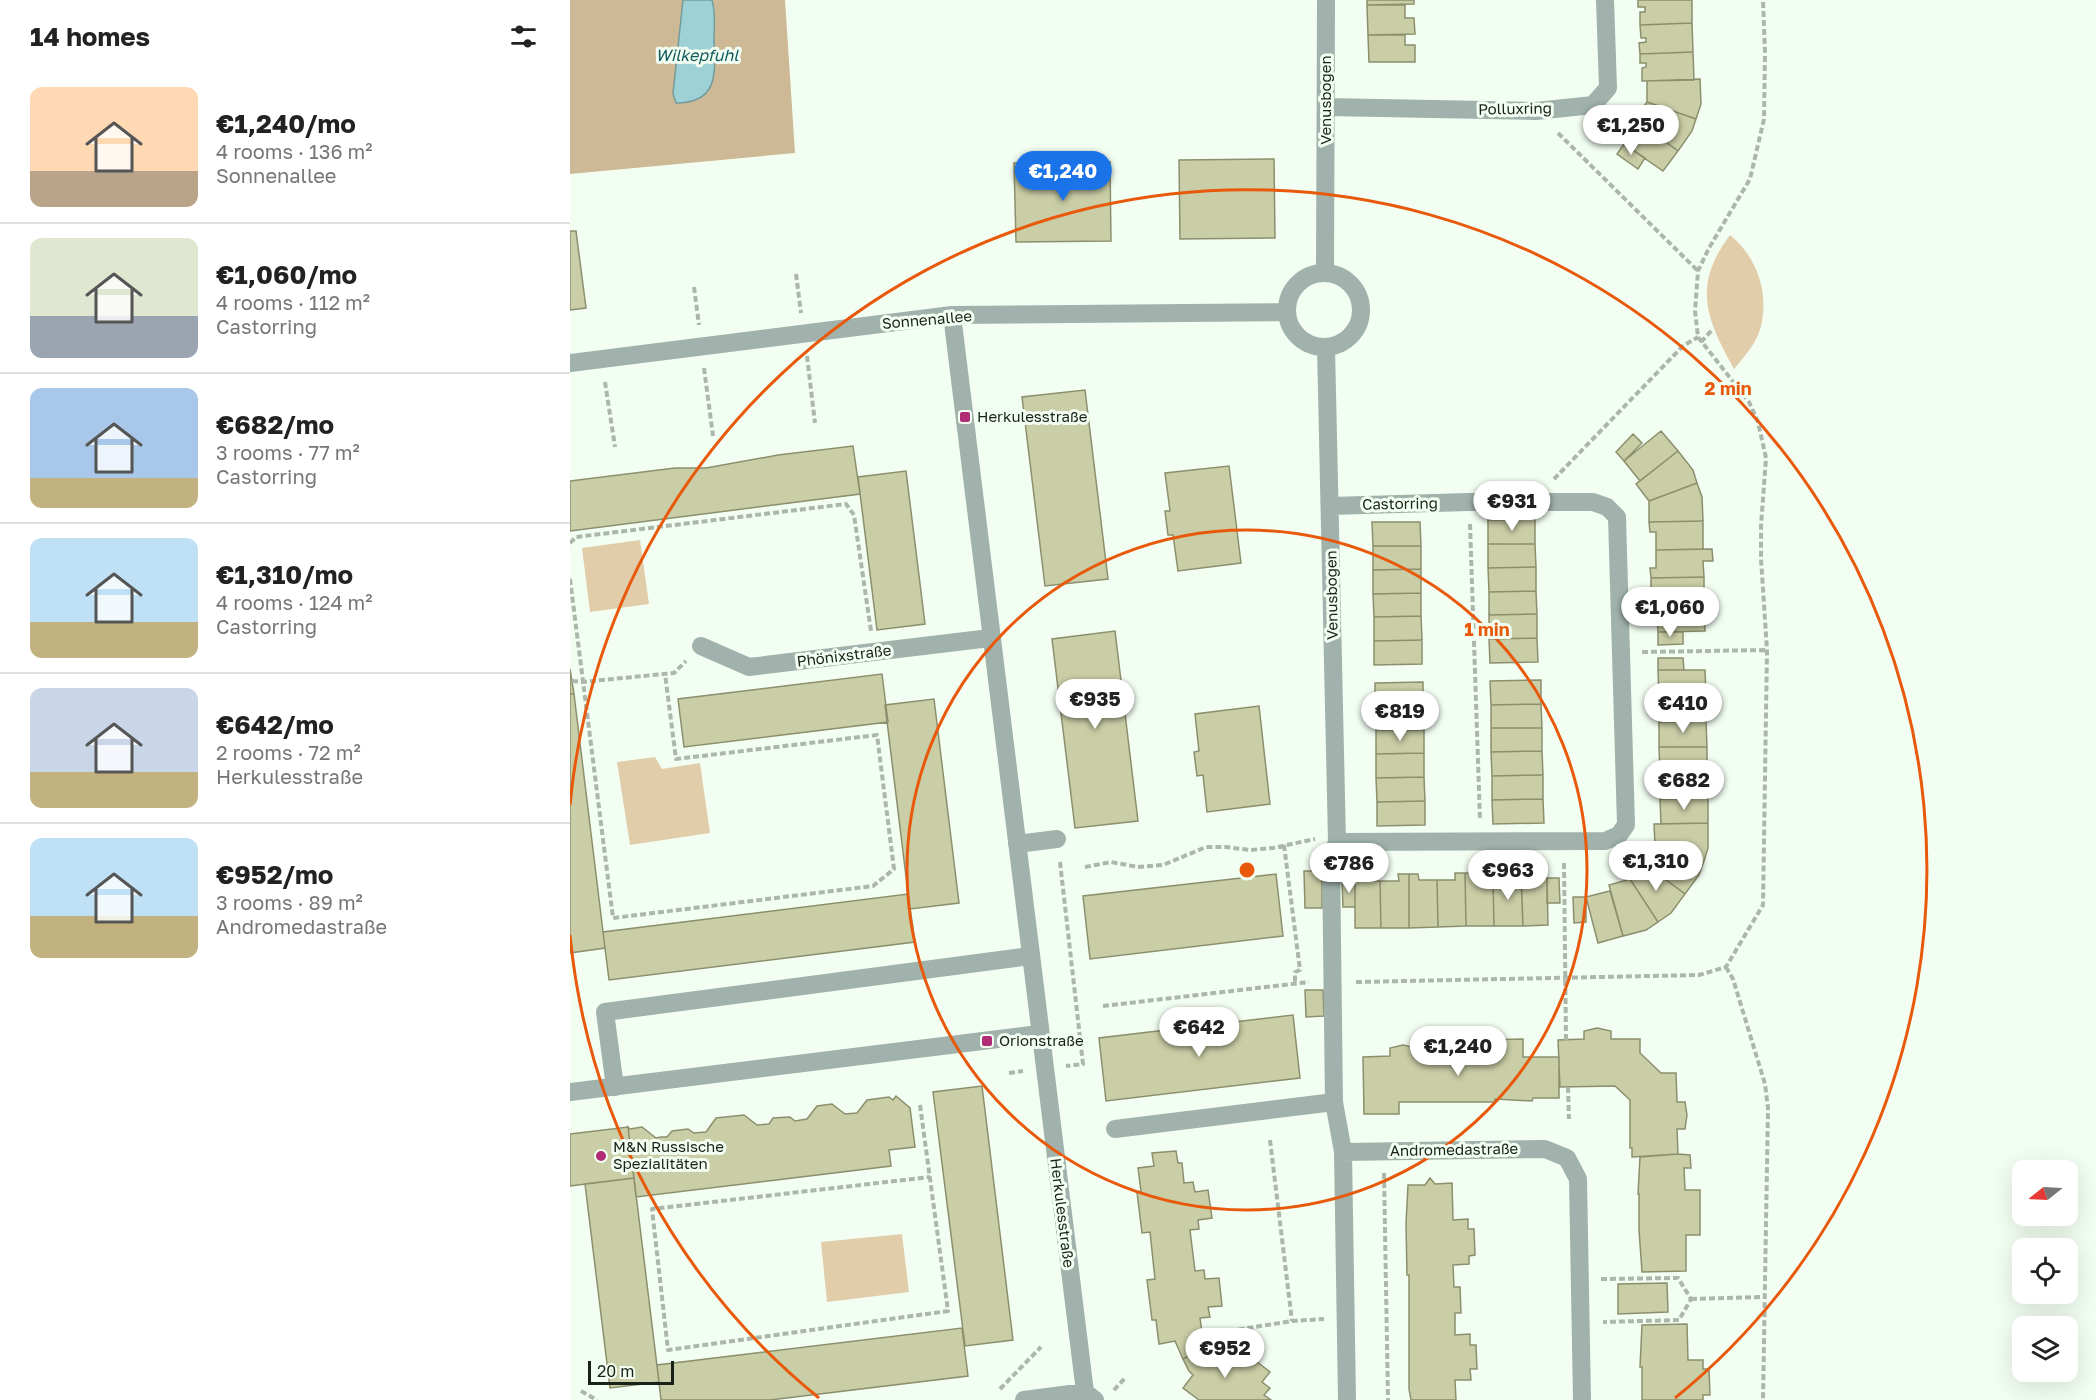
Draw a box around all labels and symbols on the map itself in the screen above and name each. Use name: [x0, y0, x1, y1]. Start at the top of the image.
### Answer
water label: Wilkepfuhl: [656, 45, 739, 65]
street label: Venusbogen: [1316, 55, 1334, 145]
street label: Polluxring: [1478, 98, 1552, 118]
pin: €1,250: [1582, 105, 1680, 156]
pin: €1,240: [1014, 151, 1112, 202]
street label: Sonnenallee: [881, 306, 973, 332]
text: 2 min: [1704, 377, 1752, 399]
place label: Herkulesstraße: [977, 407, 1088, 425]
marker: Herkulesstraße: [958, 410, 972, 424]
pin: €931: [1476, 481, 1548, 532]
street label: Castorring: [1362, 493, 1438, 513]
street label: Venusbogen: [1321, 550, 1341, 640]
pin: €1,060: [1621, 587, 1719, 638]
text: 1 min: [1464, 618, 1510, 640]
street label: Phönixstraße: [796, 640, 892, 670]
pin: €935: [1059, 679, 1131, 730]
pin: €410: [1647, 683, 1719, 734]
pin: €819: [1364, 691, 1436, 742]
pin: €682: [1648, 760, 1720, 811]
pin: €1,310: [1607, 841, 1705, 892]
pin: €786: [1313, 843, 1385, 894]
pin: €963: [1472, 850, 1544, 901]
centre of rings: [1237, 860, 1257, 880]
pin: €642: [1163, 1007, 1235, 1058]
pin: €1,240: [1409, 1026, 1507, 1077]
place label: Orionstraße: [999, 1031, 1084, 1049]
marker: Orionstraße: [980, 1034, 994, 1048]
place label: M&N Russische Spezialitäten: [613, 1137, 724, 1172]
street label: Andromedastraße: [1390, 1139, 1519, 1159]
marker: M&N Russische Spezialitäten: [594, 1149, 608, 1163]
street label: Herkulesstraße: [1047, 1157, 1079, 1269]
north arrow: [2012, 1160, 2078, 1226]
pin: €952: [1189, 1328, 1261, 1379]
scale bar: [588, 1358, 674, 1386]

